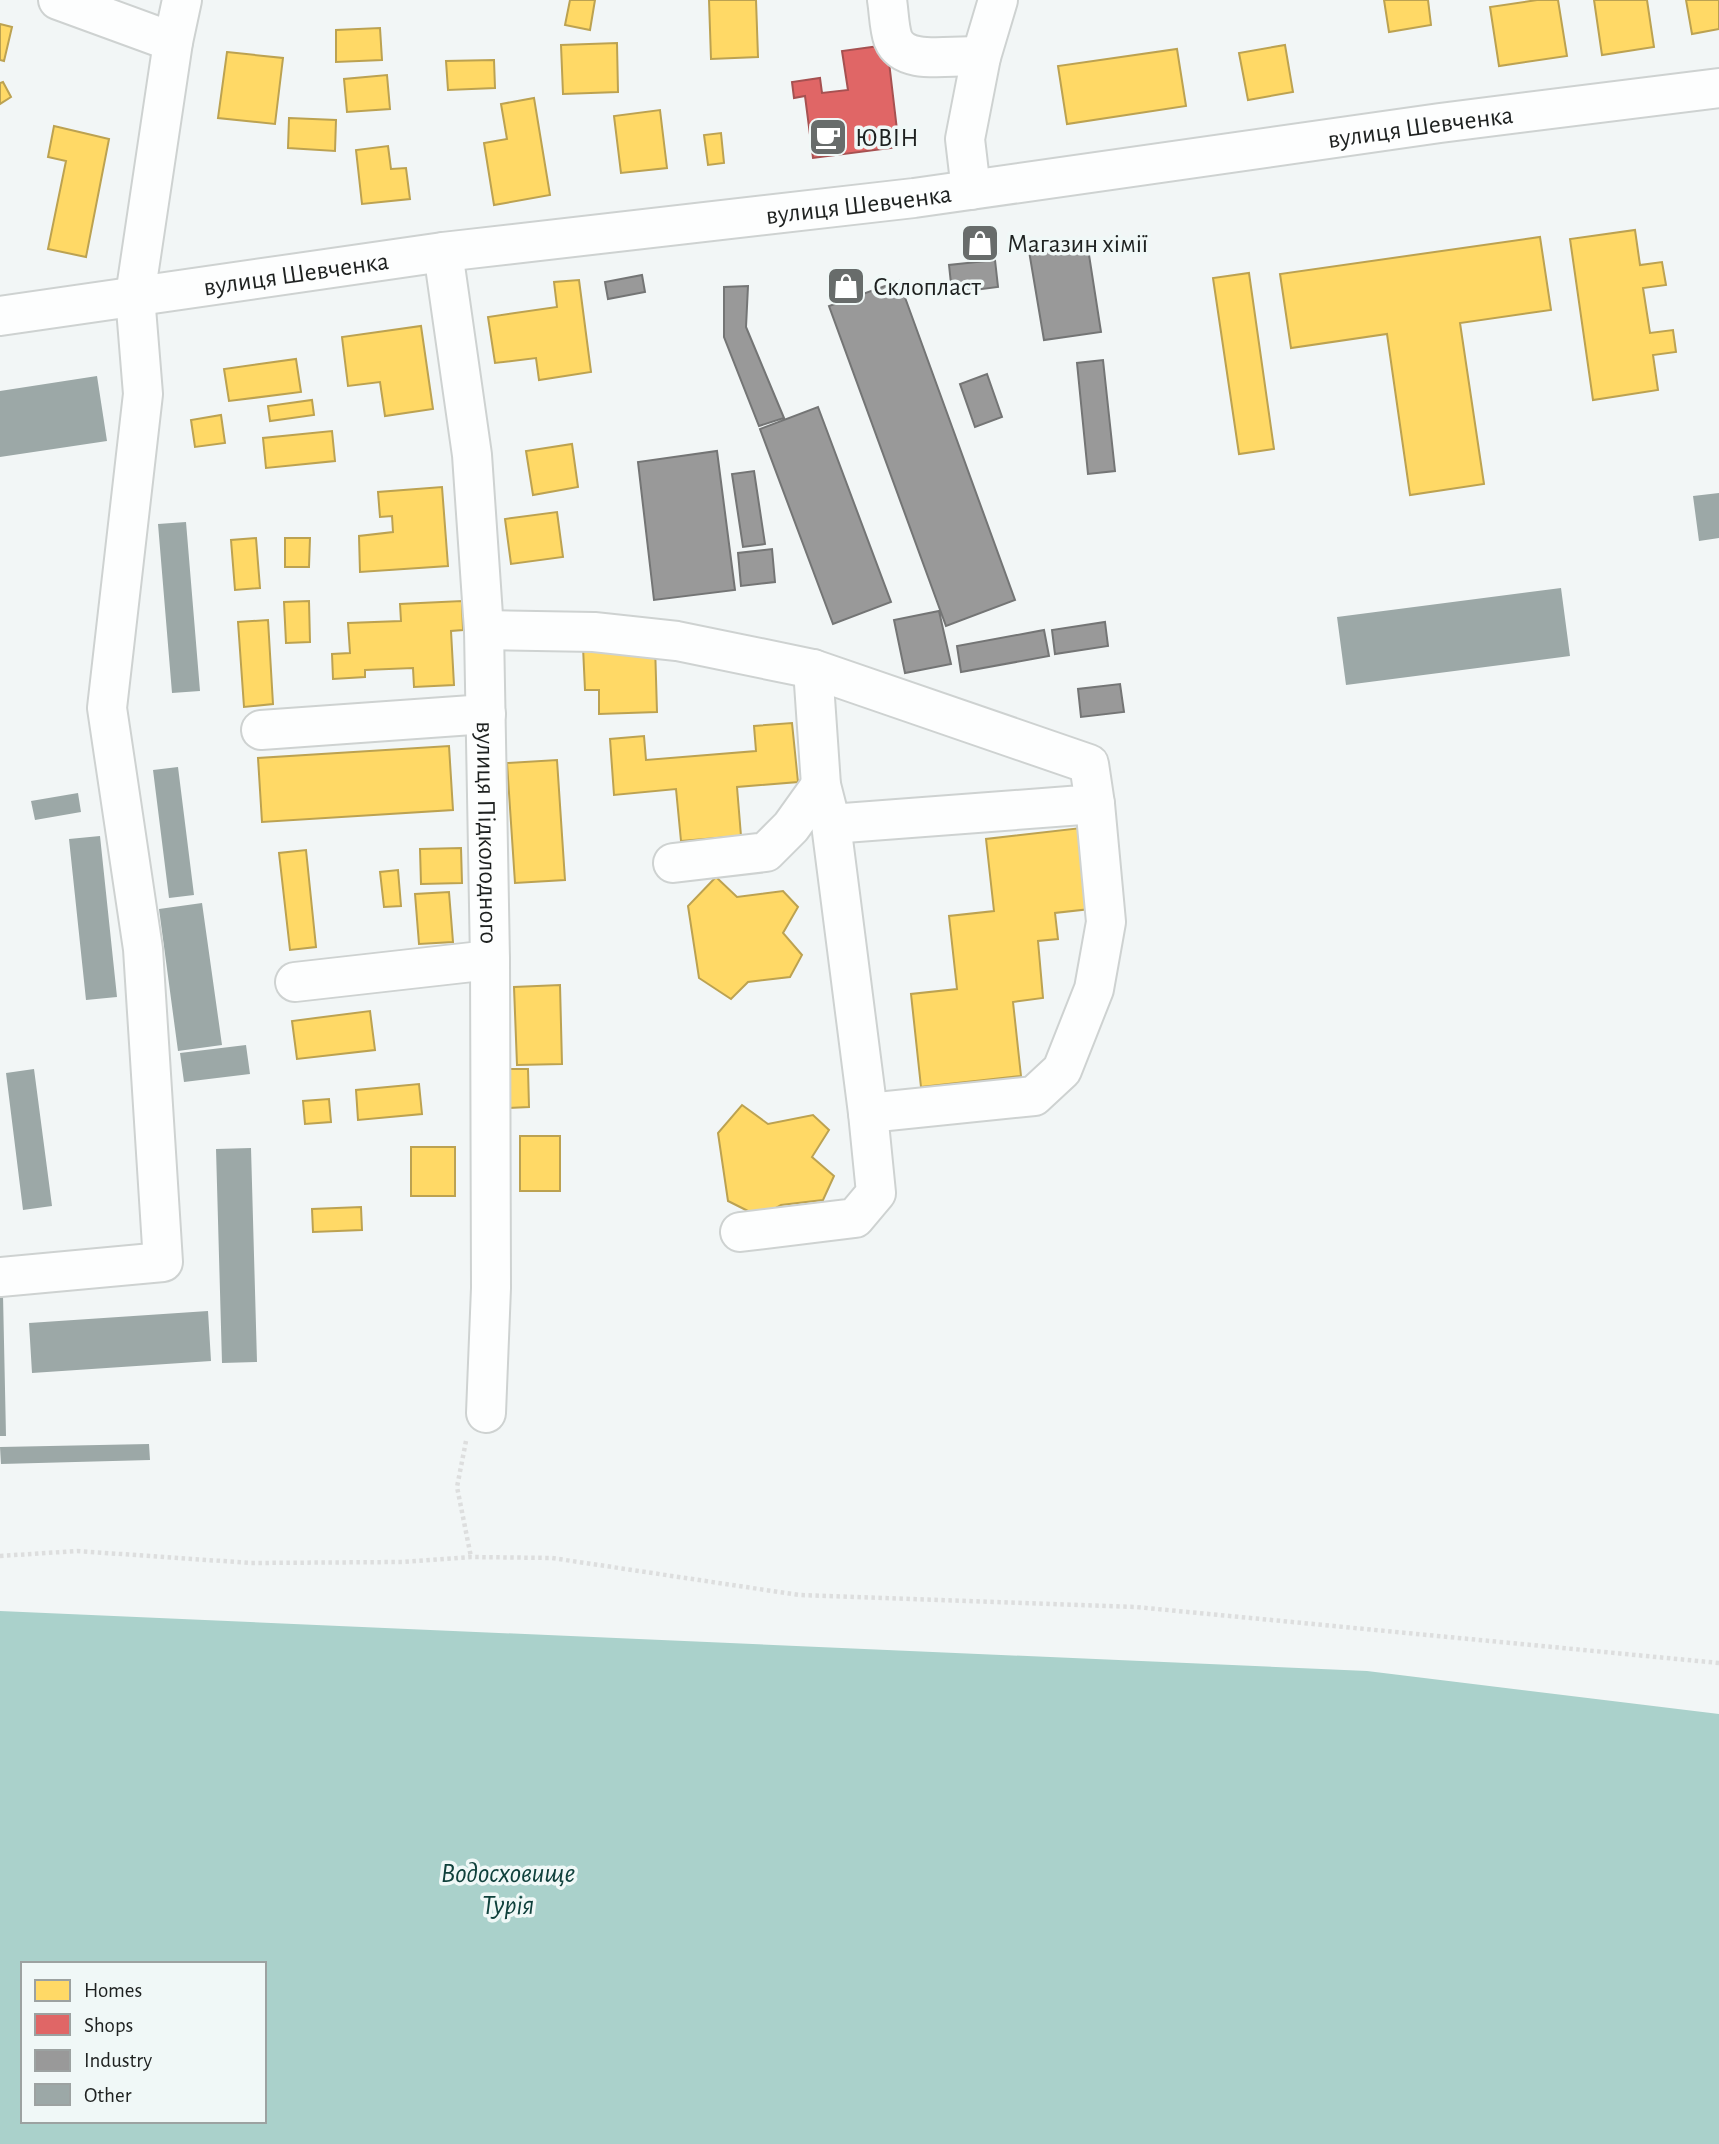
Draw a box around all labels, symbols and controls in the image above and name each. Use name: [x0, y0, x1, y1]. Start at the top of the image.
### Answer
street label: вулиця Шевченка: [1326, 102, 1515, 153]
cafe icon: ЮВІН: [807, 116, 849, 158]
place label: ЮВІН: [855, 125, 919, 151]
street label: вулиця Шевченка: [764, 181, 953, 229]
shop icon: Магазин хімії: [959, 222, 1001, 264]
place label: Магазин хімії: [1007, 231, 1148, 257]
street label: вулиця Шевченка: [202, 248, 391, 300]
shop icon: Склопласт: [825, 265, 867, 307]
place label: Склопласт: [873, 274, 982, 300]
street label: вулиця Підколодного: [472, 721, 502, 944]
water label: Водосховище Турія: [441, 1860, 575, 1920]
legend: [21, 1962, 266, 2123]
text: Homes: [84, 1980, 142, 2001]
text: Shops: [84, 2015, 133, 2036]
text: Industry: [84, 2050, 152, 2071]
text: Other: [84, 2085, 132, 2106]

